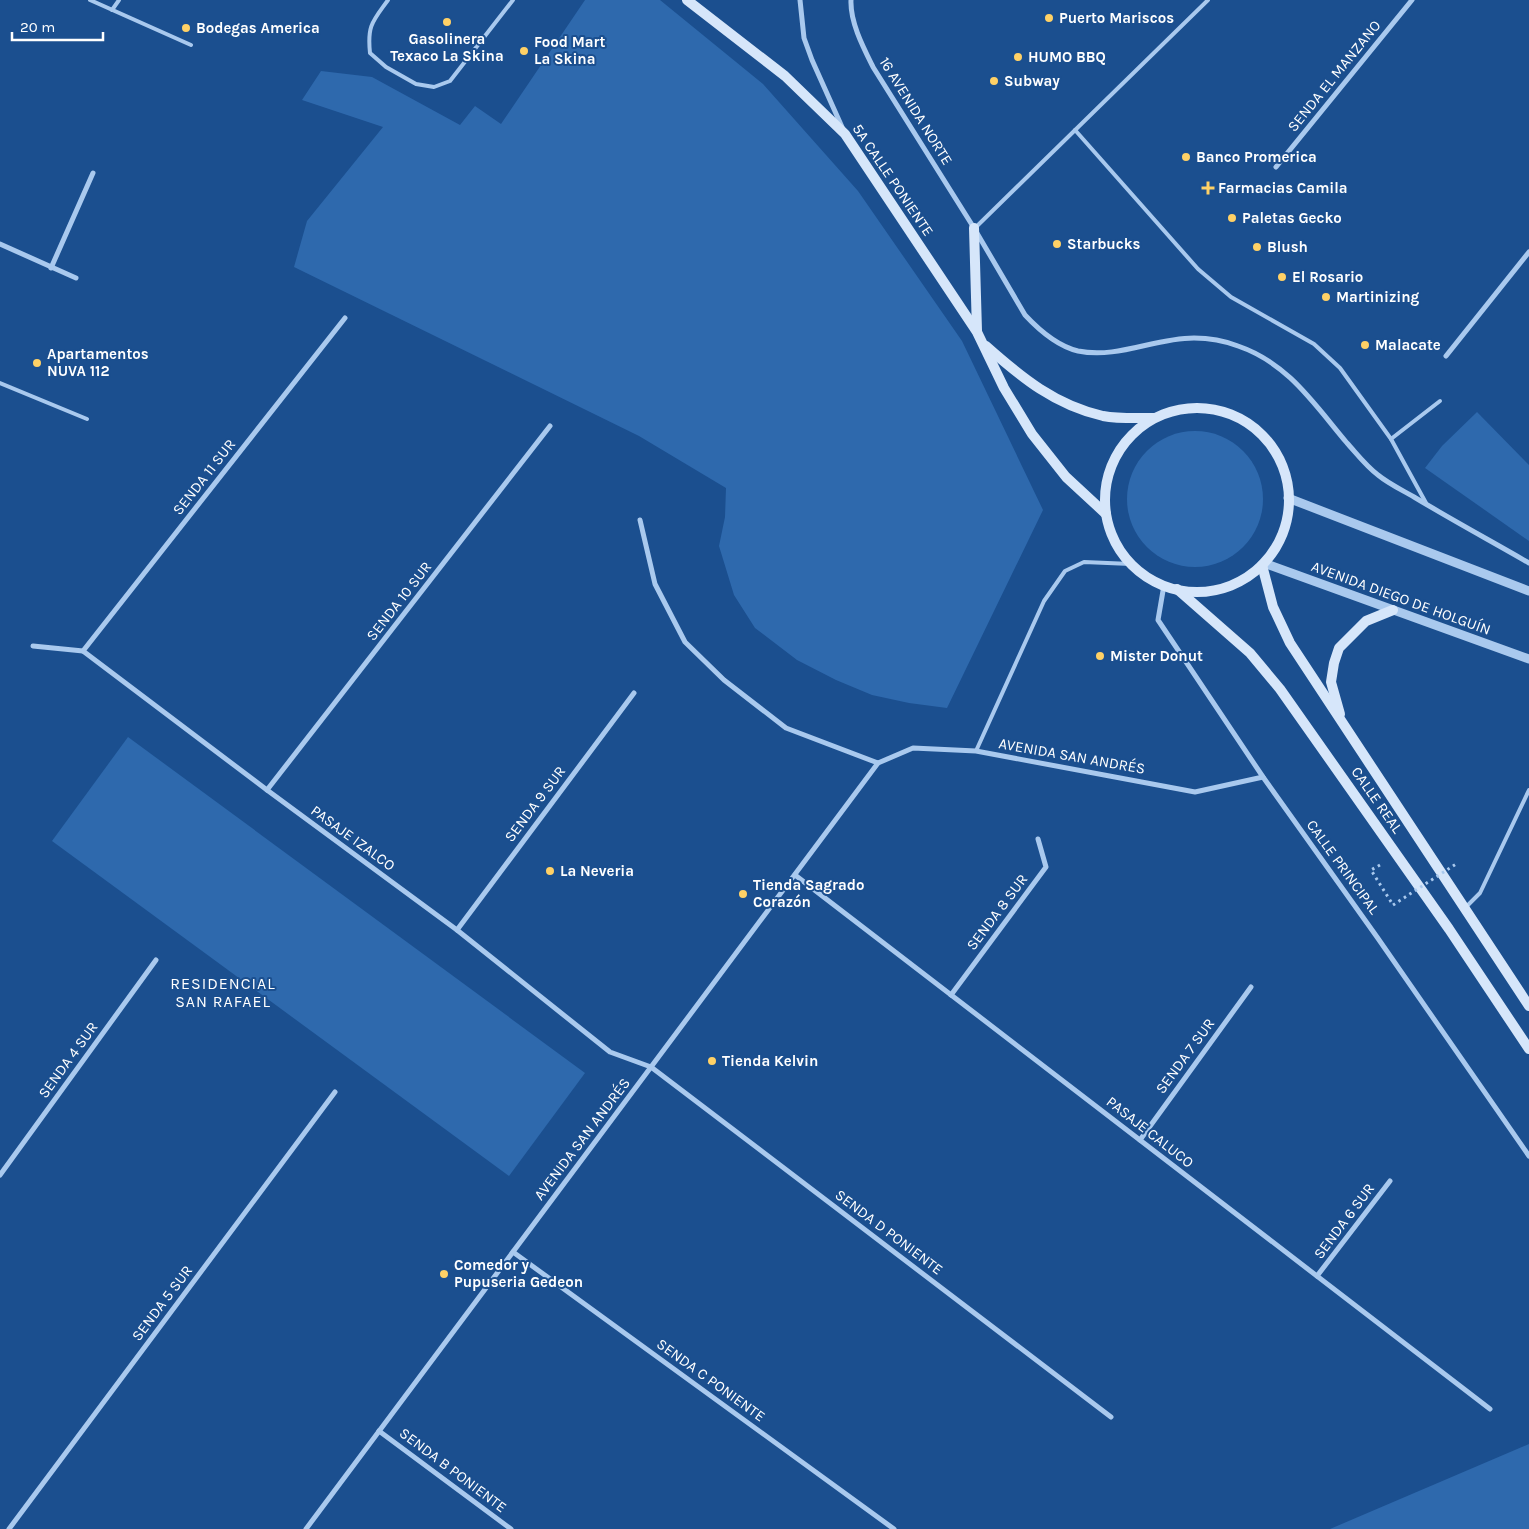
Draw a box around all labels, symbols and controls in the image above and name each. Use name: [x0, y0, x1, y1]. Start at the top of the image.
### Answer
place label: Puerto Mariscos: [1059, 9, 1174, 27]
scale bar: [12, 10, 104, 42]
marker: Puerto Mariscos: [1043, 12, 1055, 24]
marker: Gasolinera Texaco La Skina: [441, 16, 453, 28]
street label: SENDA EL MANZANO: [1284, 17, 1384, 135]
text: 20 m: [20, 18, 55, 36]
place label: Bodegas America: [196, 19, 320, 37]
marker: Bodegas America: [180, 22, 192, 34]
place label: Gasolinera Texaco La Skina: [390, 30, 504, 65]
place label: Food Mart La Skina: [534, 33, 605, 68]
marker: Food Mart La Skina: [518, 45, 530, 57]
place label: HUMO BBQ: [1028, 48, 1106, 66]
marker: HUMO BBQ: [1012, 51, 1024, 63]
street label: 16 AVENIDA NORTE: [876, 54, 956, 168]
place label: Subway: [1004, 72, 1060, 90]
marker: Subway: [988, 75, 1000, 87]
street label: 5A CALLE PONIENTE: [849, 120, 937, 240]
place label: Banco Promerica: [1196, 148, 1317, 166]
marker: Banco Promerica: [1180, 151, 1192, 163]
place label: Farmacias Camila: [1218, 179, 1348, 197]
marker: Farmacias Camila: [1202, 182, 1214, 194]
place label: Paletas Gecko: [1242, 209, 1342, 227]
marker: Paletas Gecko: [1226, 212, 1238, 224]
place label: Starbucks: [1067, 235, 1141, 253]
marker: Starbucks: [1051, 238, 1063, 250]
place label: Blush: [1267, 238, 1308, 256]
marker: Blush: [1251, 241, 1263, 253]
place label: El Rosario: [1292, 268, 1363, 286]
marker: El Rosario: [1276, 271, 1288, 283]
place label: Martinizing: [1336, 288, 1420, 306]
marker: Martinizing: [1320, 291, 1332, 303]
place label: Malacate: [1375, 336, 1441, 354]
marker: Malacate: [1359, 339, 1371, 351]
place label: Apartamentos NUVA 112: [47, 345, 149, 380]
marker: Apartamentos NUVA 112: [31, 357, 43, 369]
street label: SENDA 11 SUR: [169, 435, 239, 519]
street label: AVENIDA DIEGO DE HOLGUÍN: [1309, 557, 1493, 639]
street label: SENDA 10 SUR: [363, 558, 435, 644]
place label: Mister Donut: [1110, 647, 1203, 665]
marker: Mister Donut: [1094, 650, 1106, 662]
street label: AVENIDA SAN ANDRÉS: [997, 734, 1147, 778]
street label: SENDA 9 SUR: [501, 763, 569, 845]
street label: CALLE REAL: [1348, 763, 1406, 837]
street label: PASAJE IZALCO: [307, 801, 399, 875]
street label: CALLE PRINCIPAL: [1303, 816, 1383, 918]
place label: La Neveria: [560, 862, 634, 880]
marker: La Neveria: [544, 865, 556, 877]
street label: SENDA 8 SUR: [963, 870, 1031, 954]
place label: Tienda Sagrado Corazón: [753, 876, 864, 911]
marker: Tienda Sagrado Corazón: [737, 888, 749, 900]
district label: RESIDENCIAL SAN RAFAEL: [170, 974, 276, 1011]
street label: SENDA 7 SUR: [1152, 1015, 1218, 1097]
street label: SENDA 4 SUR: [34, 1018, 102, 1102]
place label: Tienda Kelvin: [722, 1052, 818, 1070]
marker: Tienda Kelvin: [706, 1055, 718, 1067]
street label: AVENIDA SAN ANDRÉS: [530, 1074, 634, 1204]
street label: PASAJE CALUCO: [1103, 1092, 1197, 1172]
street label: SENDA 6 SUR: [1310, 1180, 1378, 1262]
street label: SENDA D PONIENTE: [832, 1186, 946, 1278]
place label: Comedor y Pupuseria Gedeon: [454, 1256, 583, 1291]
street label: SENDA 5 SUR: [128, 1262, 196, 1344]
marker: Comedor y Pupuseria Gedeon: [438, 1268, 450, 1280]
street label: SENDA C PONIENTE: [653, 1335, 769, 1425]
street label: SENDA B PONIENTE: [396, 1424, 510, 1516]

